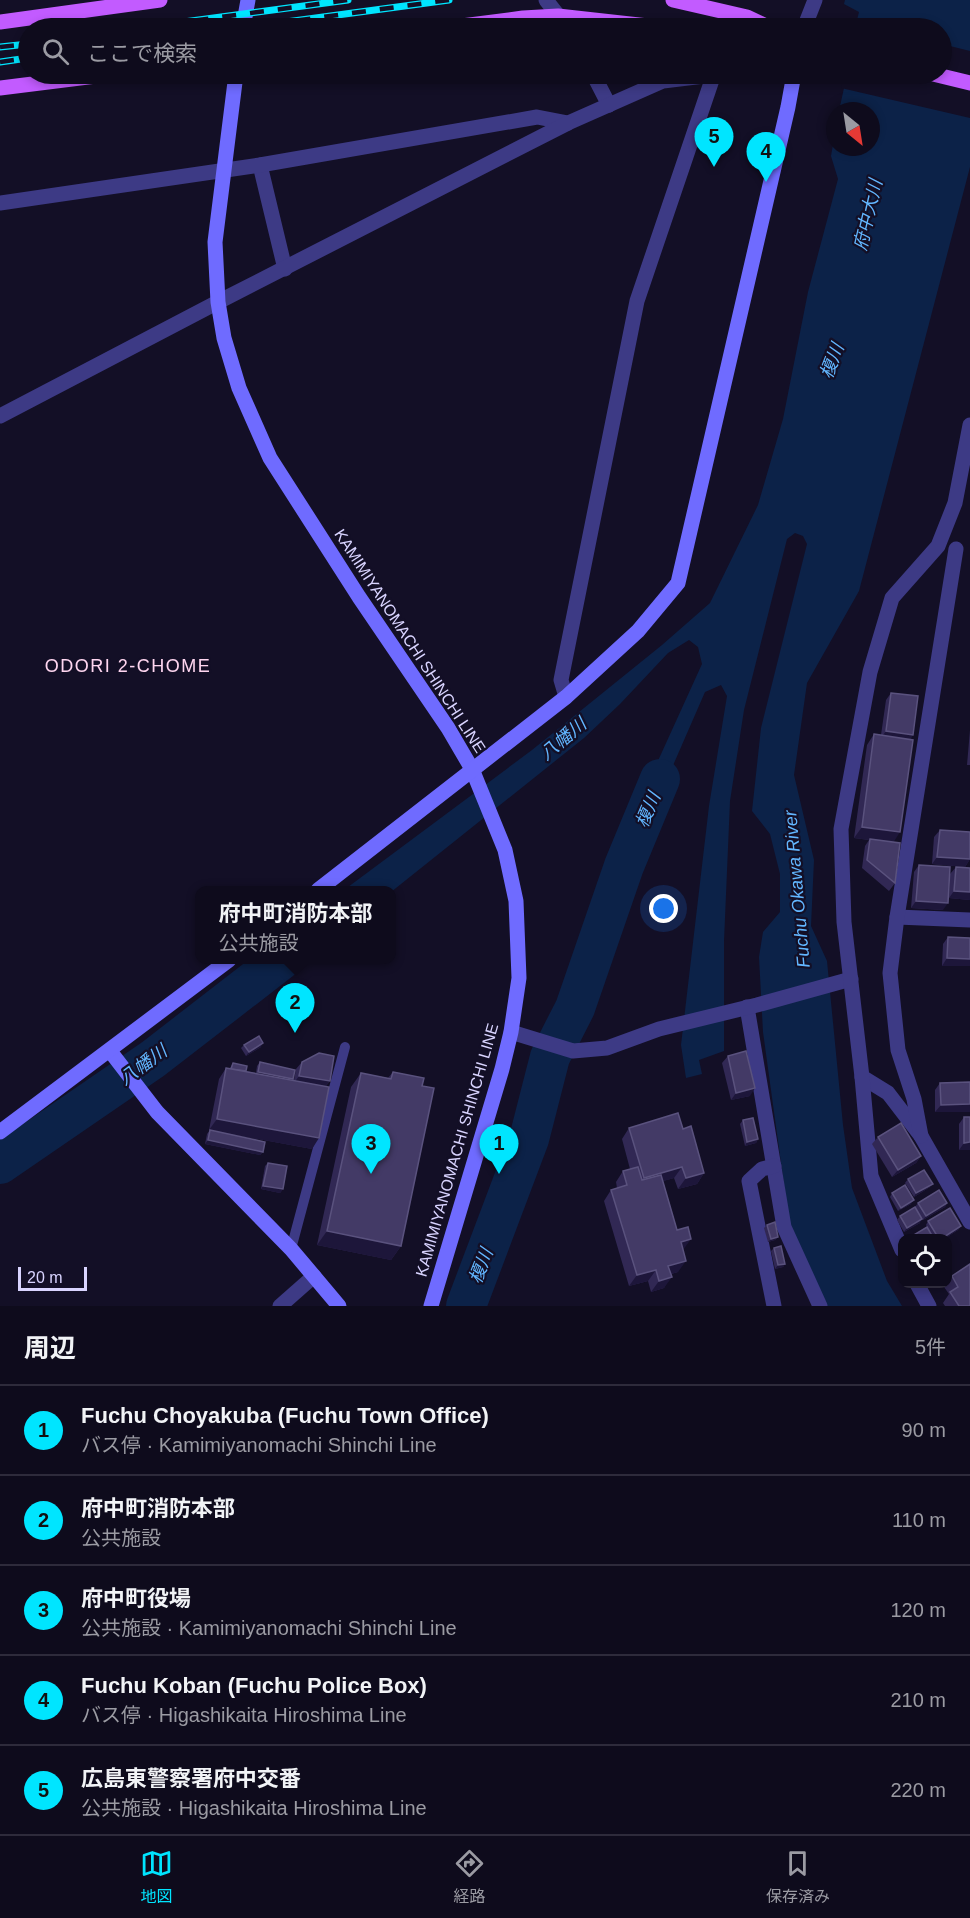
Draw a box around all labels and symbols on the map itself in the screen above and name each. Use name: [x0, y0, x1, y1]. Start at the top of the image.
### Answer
north arrow: [826, 102, 880, 156]
pin: 5: [694, 118, 734, 167]
pin: 4: [746, 132, 786, 182]
water label: 府中大川: [850, 176, 886, 252]
water label: 榎川: [816, 339, 849, 381]
street label: KAMIMIYANOMACHI SHINCHI LINE: [331, 526, 489, 756]
district label: ODORI 2-CHOME: [45, 656, 211, 676]
water label: 八幡川: [536, 713, 592, 764]
water label: 榎川: [632, 788, 665, 830]
water label: Fuchu Okawa River: [780, 808, 814, 969]
your location: [649, 894, 678, 923]
pin: 2: [276, 984, 314, 1033]
street label: KAMIMIYANOMACHI SHINCHI LINE: [413, 1021, 501, 1279]
water label: 八幡川: [115, 1040, 172, 1089]
pin: 3: [352, 1124, 391, 1174]
pin: 1: [480, 1124, 518, 1174]
water label: 榎川: [465, 1244, 498, 1286]
scale bar: [18, 1264, 87, 1292]

